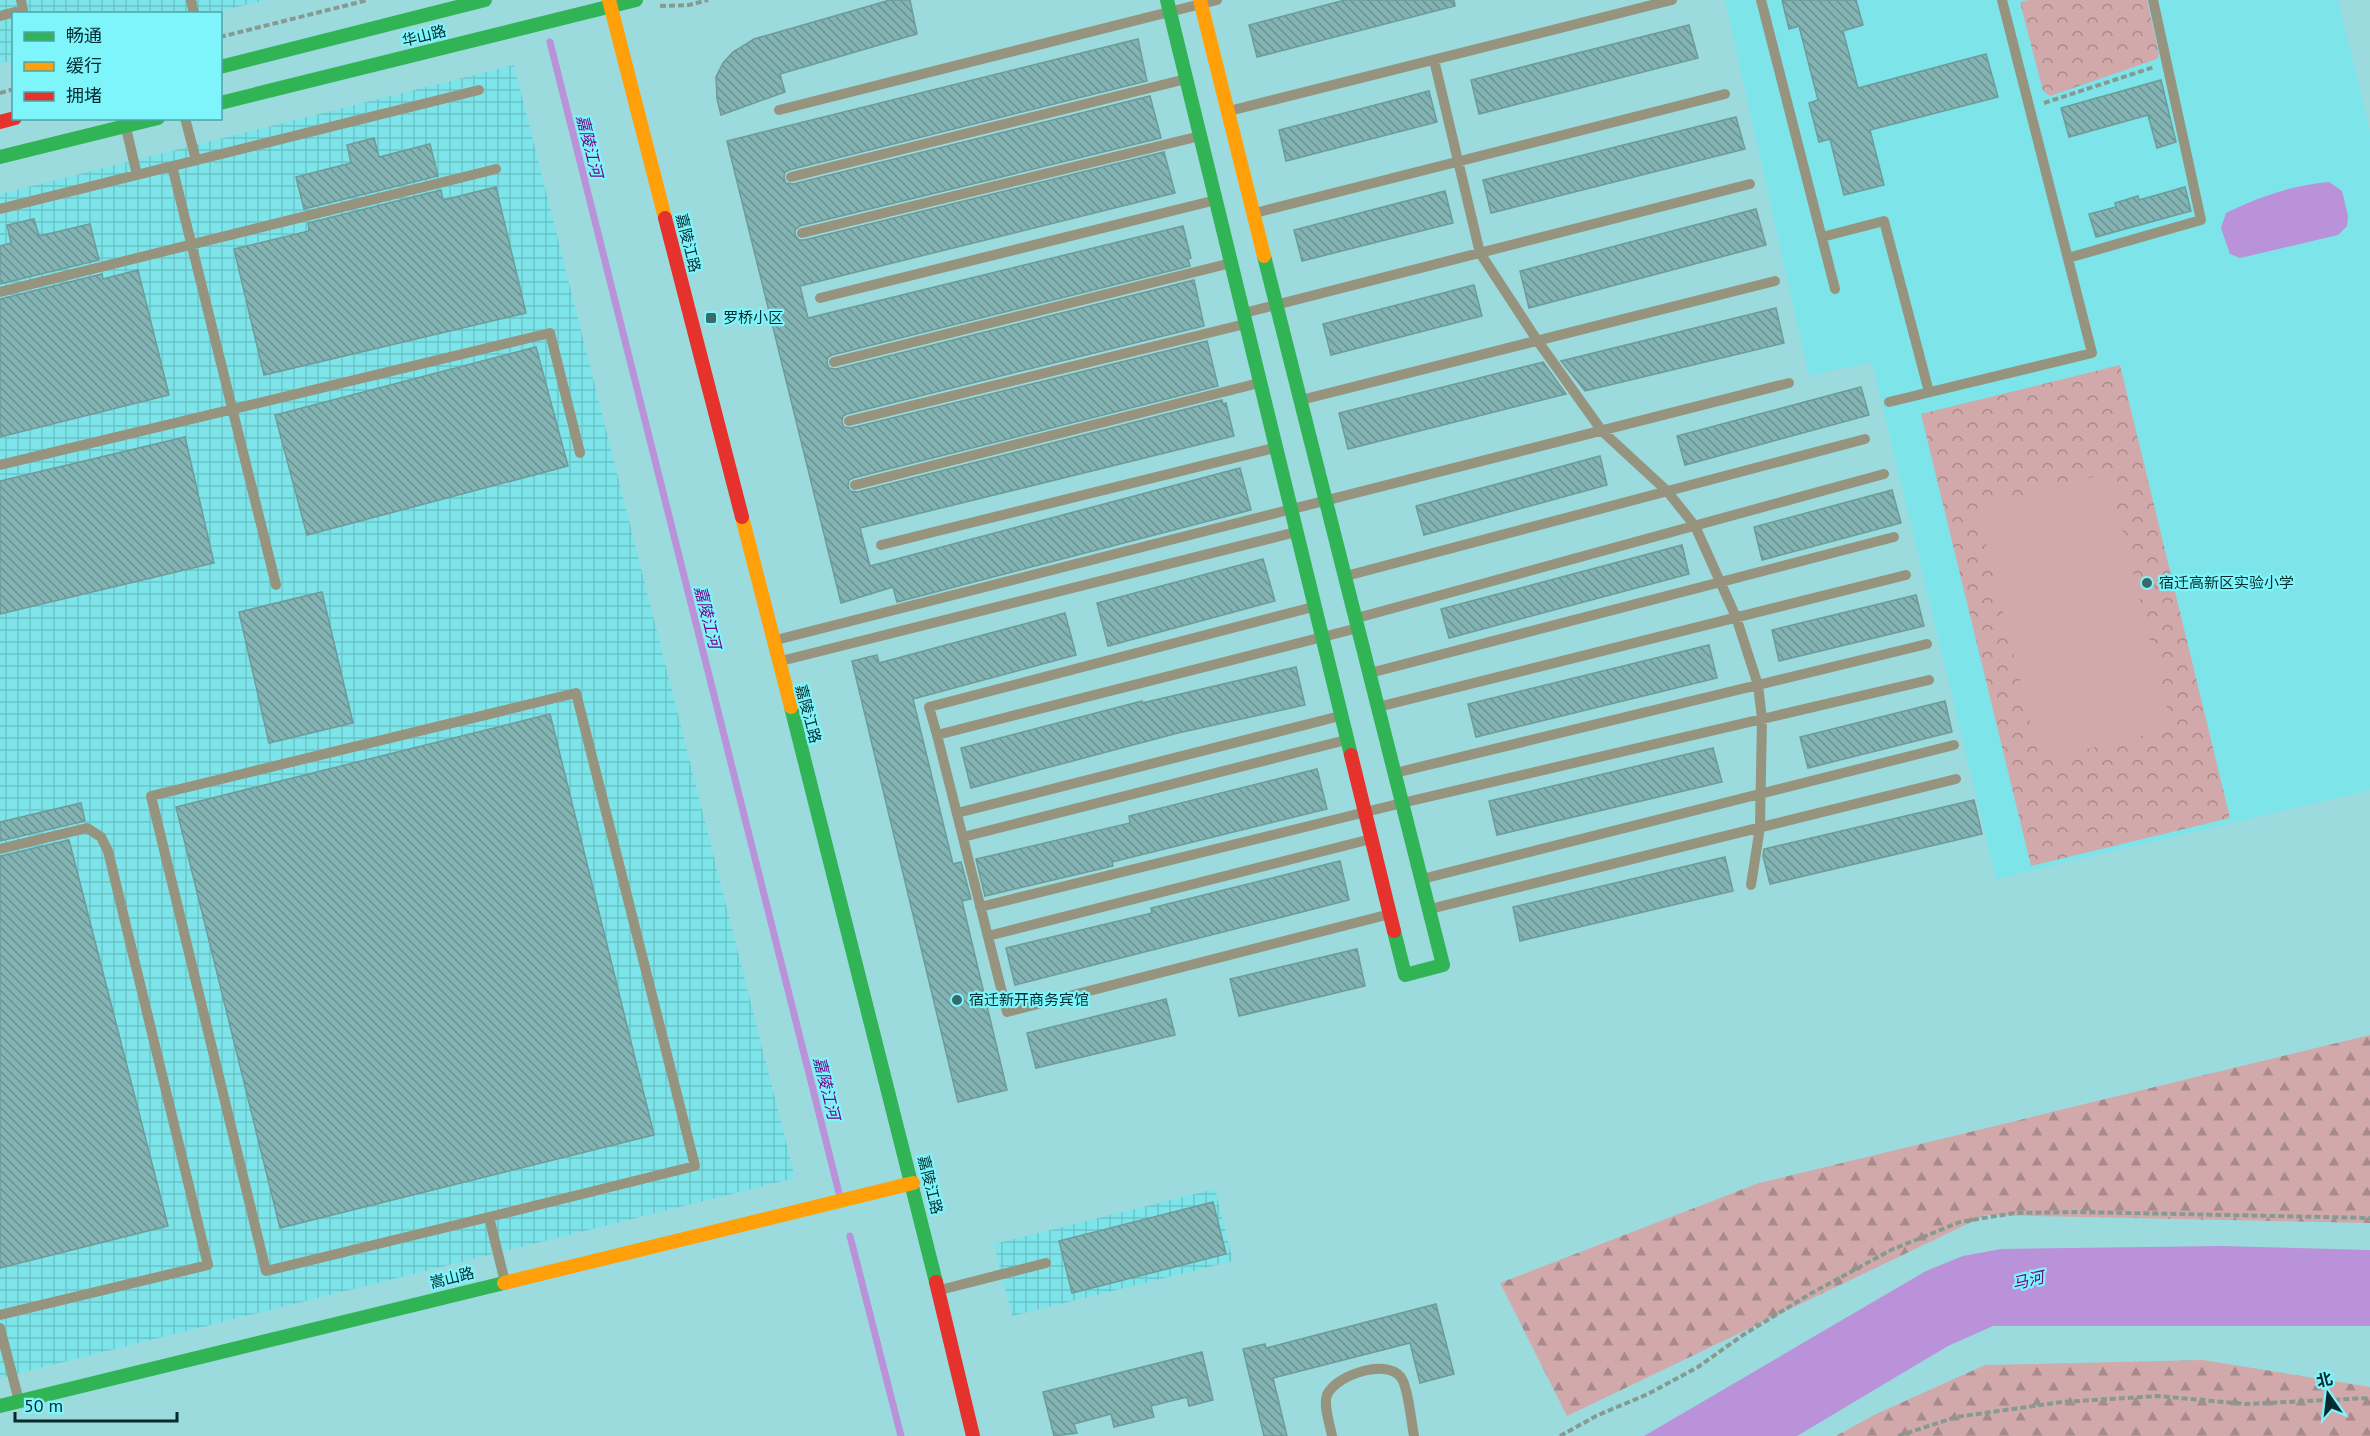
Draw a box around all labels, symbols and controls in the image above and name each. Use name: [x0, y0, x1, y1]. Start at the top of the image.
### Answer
legend: [12, 12, 222, 120]
street label: 华山路: [400, 21, 448, 50]
text: 畅通: [66, 24, 102, 47]
text: 缓行: [66, 54, 102, 77]
text: 拥堵: [66, 84, 102, 107]
water label: 嘉陵江河: [573, 113, 608, 182]
street label: 嘉陵江路: [672, 211, 705, 274]
place label: 罗桥小区: [723, 308, 783, 327]
marker: 罗桥小区: [704, 311, 718, 325]
place label: 宿迁高新区实验小学: [2159, 573, 2294, 592]
marker: 宿迁高新区实验小学: [2140, 576, 2154, 590]
water label: 嘉陵江河: [691, 584, 726, 653]
street label: 嘉陵江路: [792, 682, 825, 745]
place label: 宿迁新开商务宾馆: [969, 990, 1089, 1009]
marker: 宿迁新开商务宾馆: [950, 993, 964, 1007]
water label: 嘉陵江河: [810, 1055, 845, 1124]
street label: 嘉陵江路: [914, 1153, 947, 1216]
street label: 嵩山路: [428, 1263, 476, 1292]
water label: 马河: [2010, 1266, 2049, 1293]
north arrow: [2298, 1364, 2358, 1424]
text: 北: [2314, 1368, 2335, 1391]
scale bar: [15, 1385, 177, 1423]
text: 50 m: [24, 1394, 63, 1417]

